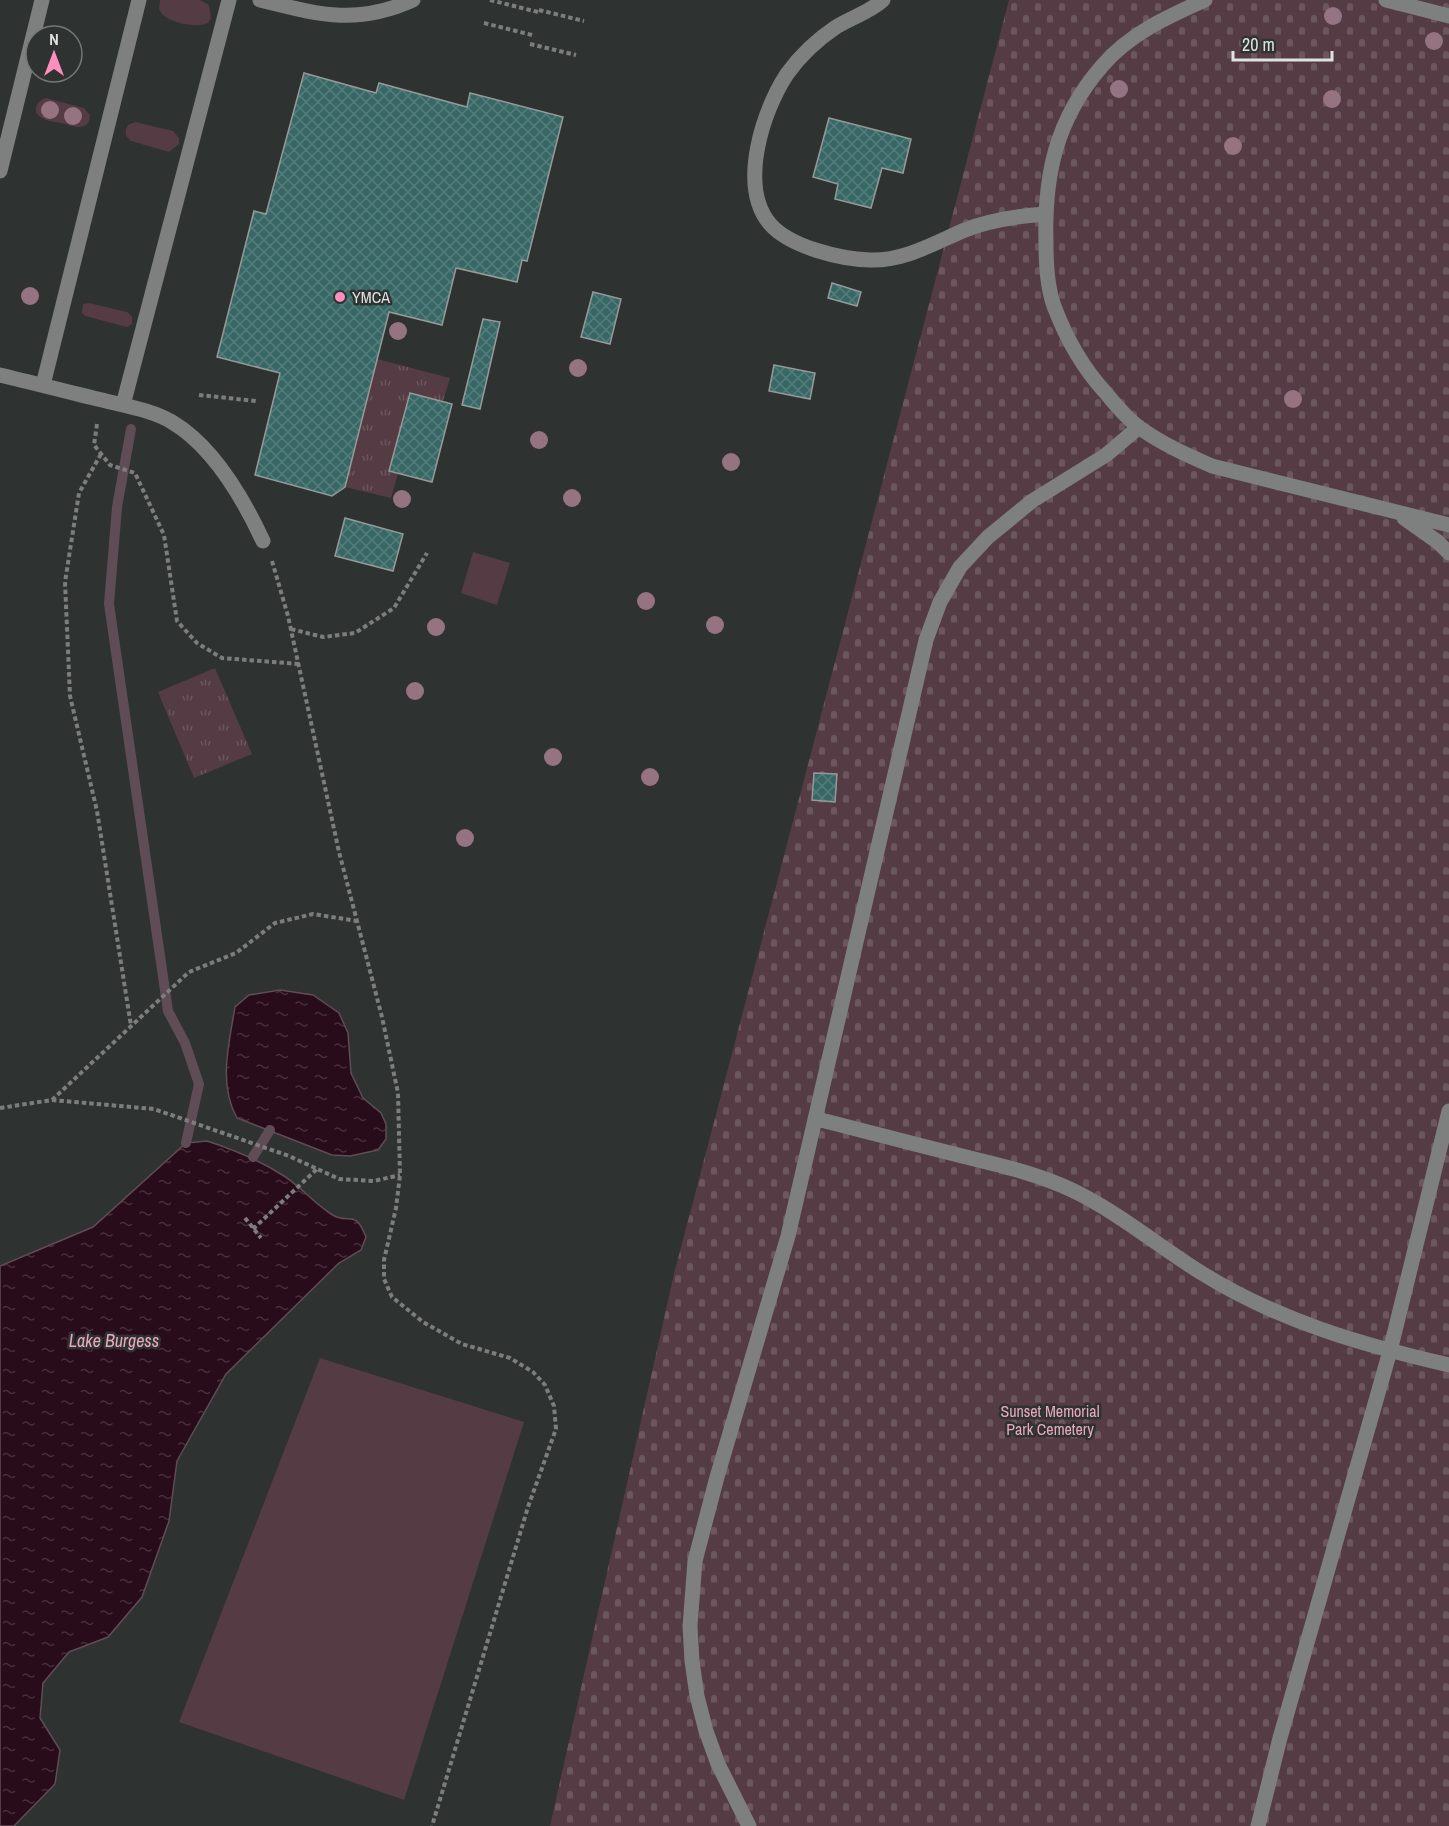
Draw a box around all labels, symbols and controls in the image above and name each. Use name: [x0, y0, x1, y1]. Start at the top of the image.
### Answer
north arrow: [24, 24, 84, 84]
scale bar: [1233, 24, 1332, 62]
text: N: [49, 28, 59, 50]
text: 20 m: [1242, 32, 1275, 57]
place label: YMCA: [352, 286, 390, 308]
marker: YMCA: [333, 290, 347, 304]
water label: Lake Burgess: [69, 1328, 159, 1353]
park label: Sunset Memorial Park Cemetery: [1000, 1400, 1100, 1440]

